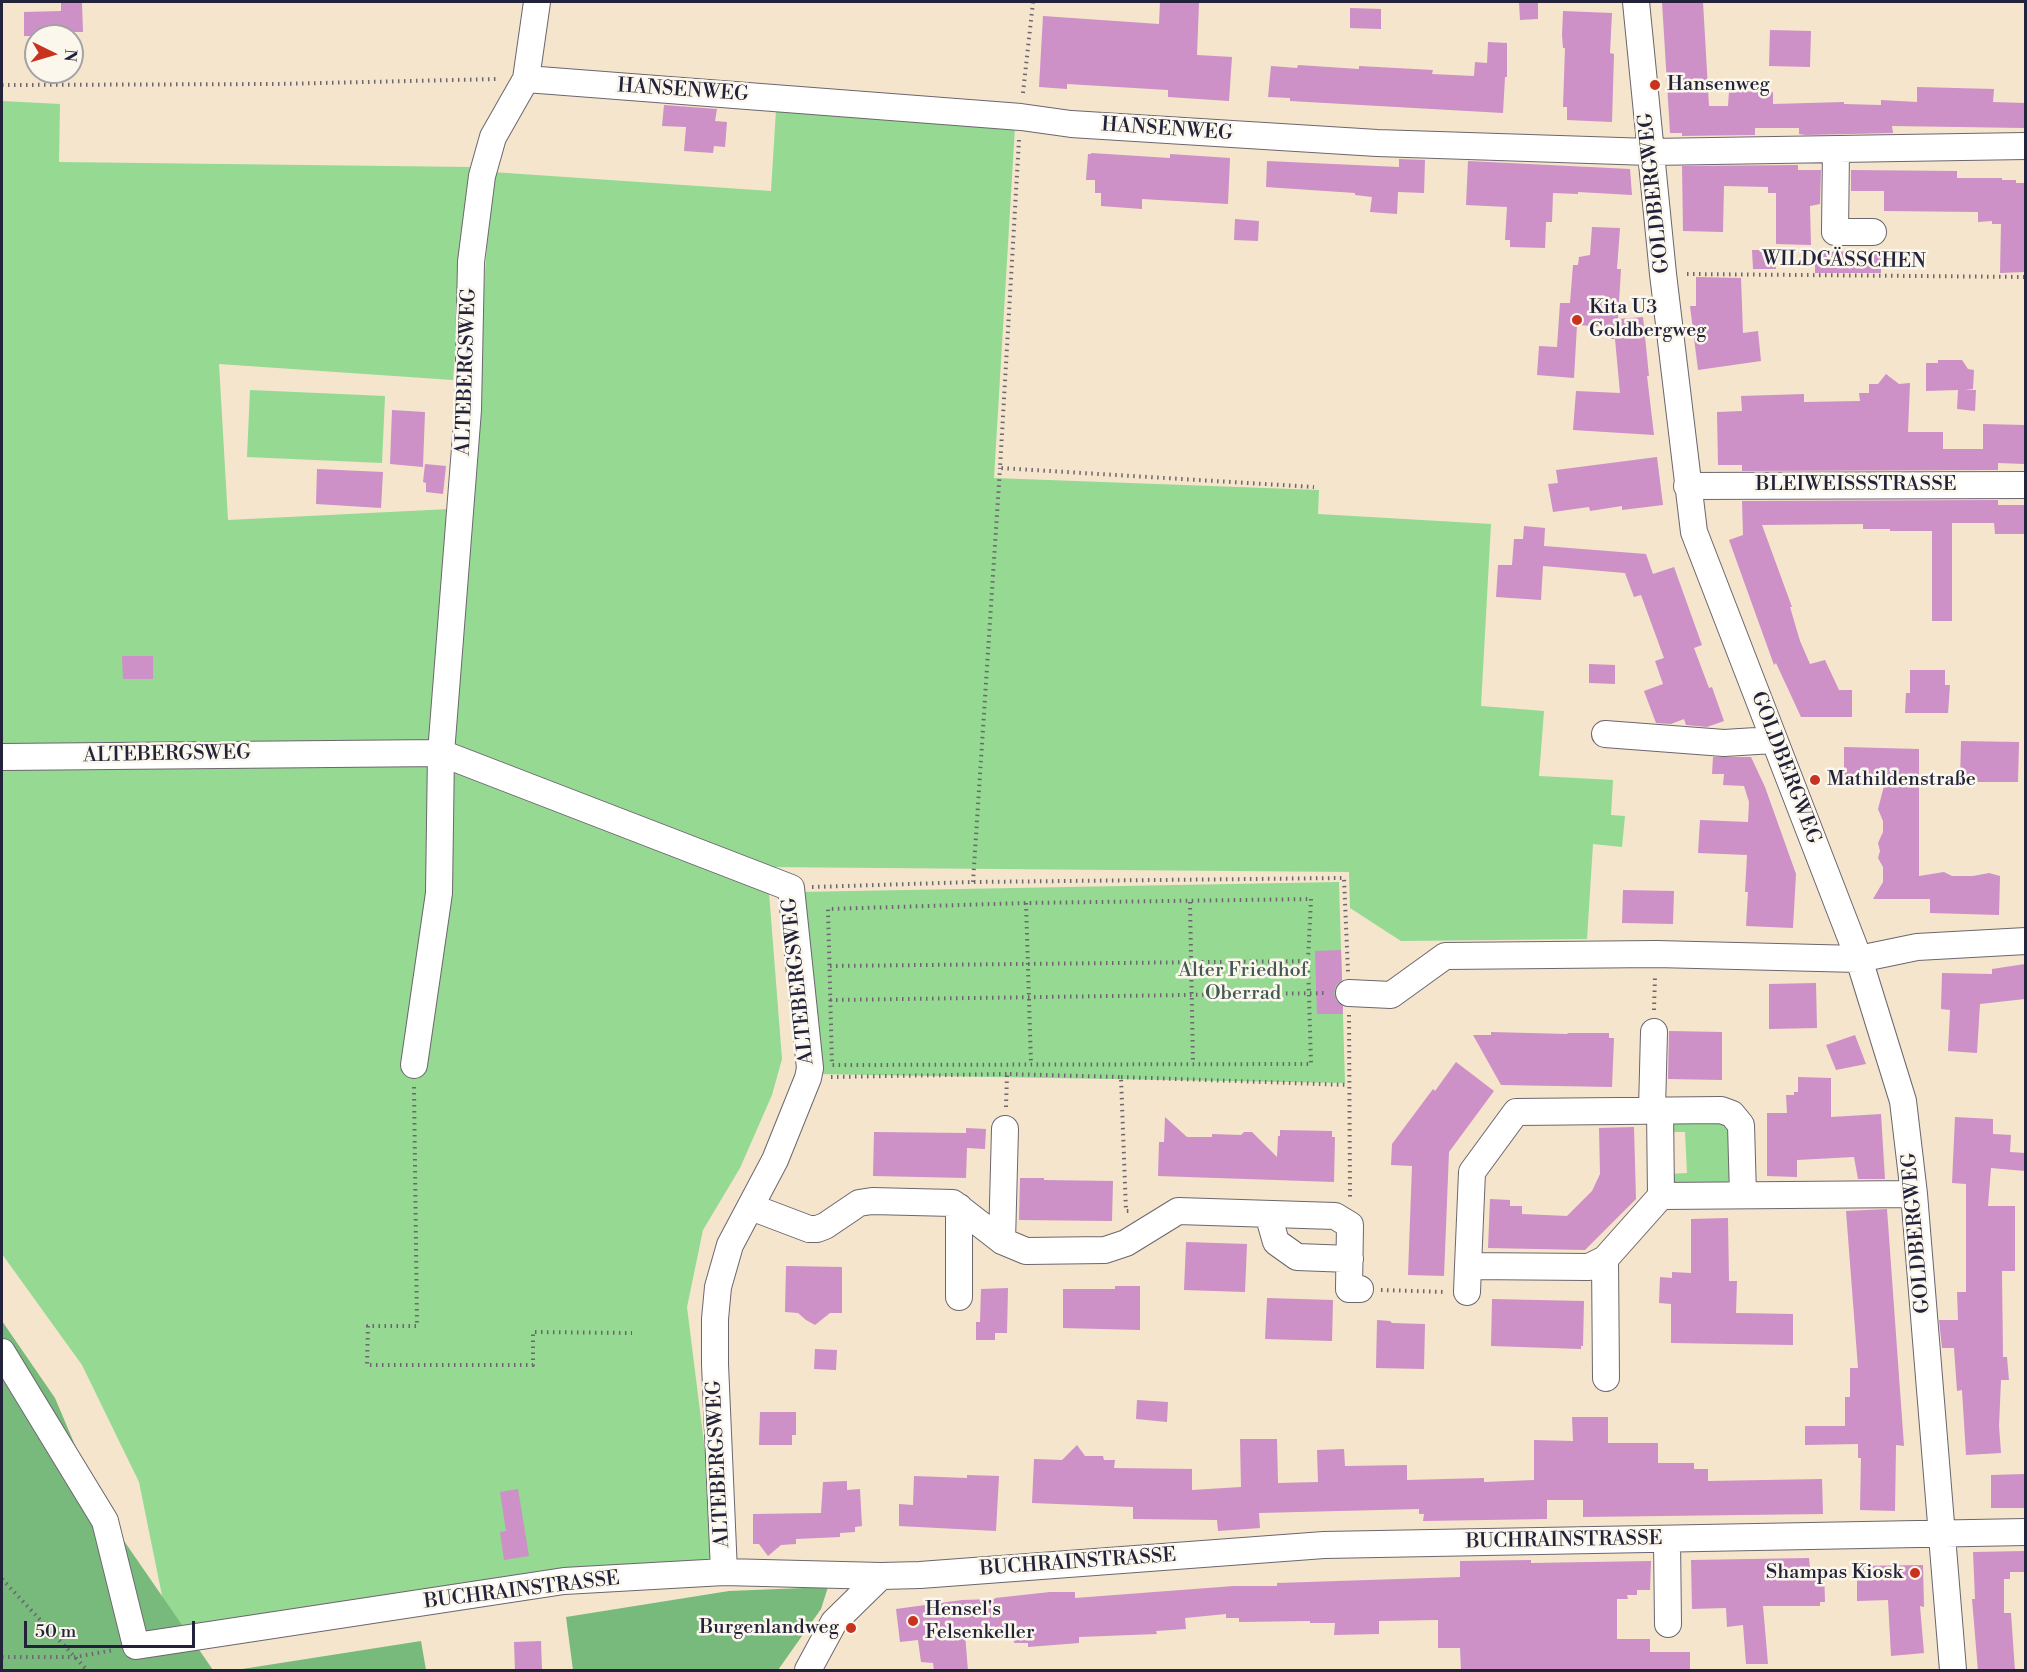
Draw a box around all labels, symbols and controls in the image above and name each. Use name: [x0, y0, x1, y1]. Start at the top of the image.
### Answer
north arrow: [24, 24, 84, 84]
text: N: [59, 48, 80, 63]
place label: Hansenweg: [1667, 73, 1770, 97]
street label: HANSENWEG: [617, 74, 749, 108]
marker: Hansenweg: [1648, 78, 1662, 92]
street label: GOLDBERGWEG: [1635, 112, 1675, 274]
street label: HANSENWEG: [1101, 113, 1233, 147]
street label: WILDGÄSSCHEN: [1762, 248, 1926, 274]
street label: ALTEBERGSWEG: [452, 288, 482, 456]
place label: Kita U3 Goldbergweg: [1589, 296, 1707, 343]
marker: Kita U3 Goldbergweg: [1570, 313, 1584, 327]
street label: BLEIWEISSSTRASSE: [1755, 473, 1957, 497]
street label: GOLDBERGWEG: [1745, 688, 1825, 848]
street label: ALTEBERGSWEG: [83, 742, 251, 768]
place label: Mathildenstraße: [1827, 768, 1976, 792]
marker: Mathildenstraße: [1808, 773, 1822, 787]
street label: ALTEBERGSWEG: [778, 896, 820, 1066]
park label: Alter Friedhof Oberrad: [1178, 959, 1308, 1006]
street label: GOLDBERGWEG: [1898, 1152, 1936, 1314]
street label: ALTEBERGSWEG: [703, 1380, 735, 1548]
street label: BUCHRAINSTRASSE: [1465, 1527, 1663, 1555]
street label: BUCHRAINSTRASSE: [979, 1544, 1177, 1582]
place label: Shampas Kiosk: [1766, 1561, 1903, 1585]
marker: Shampas Kiosk: [1908, 1566, 1922, 1580]
street label: BUCHRAINSTRASSE: [423, 1567, 621, 1615]
place label: Hensel's Felsenkeller: [925, 1598, 1035, 1645]
scale bar: [27, 1609, 198, 1647]
marker: Hensel's Felsenkeller: [906, 1614, 920, 1628]
place label: Burgenlandweg: [699, 1616, 839, 1640]
text: 50 m: [35, 1620, 76, 1643]
marker: Burgenlandweg: [844, 1621, 858, 1635]

